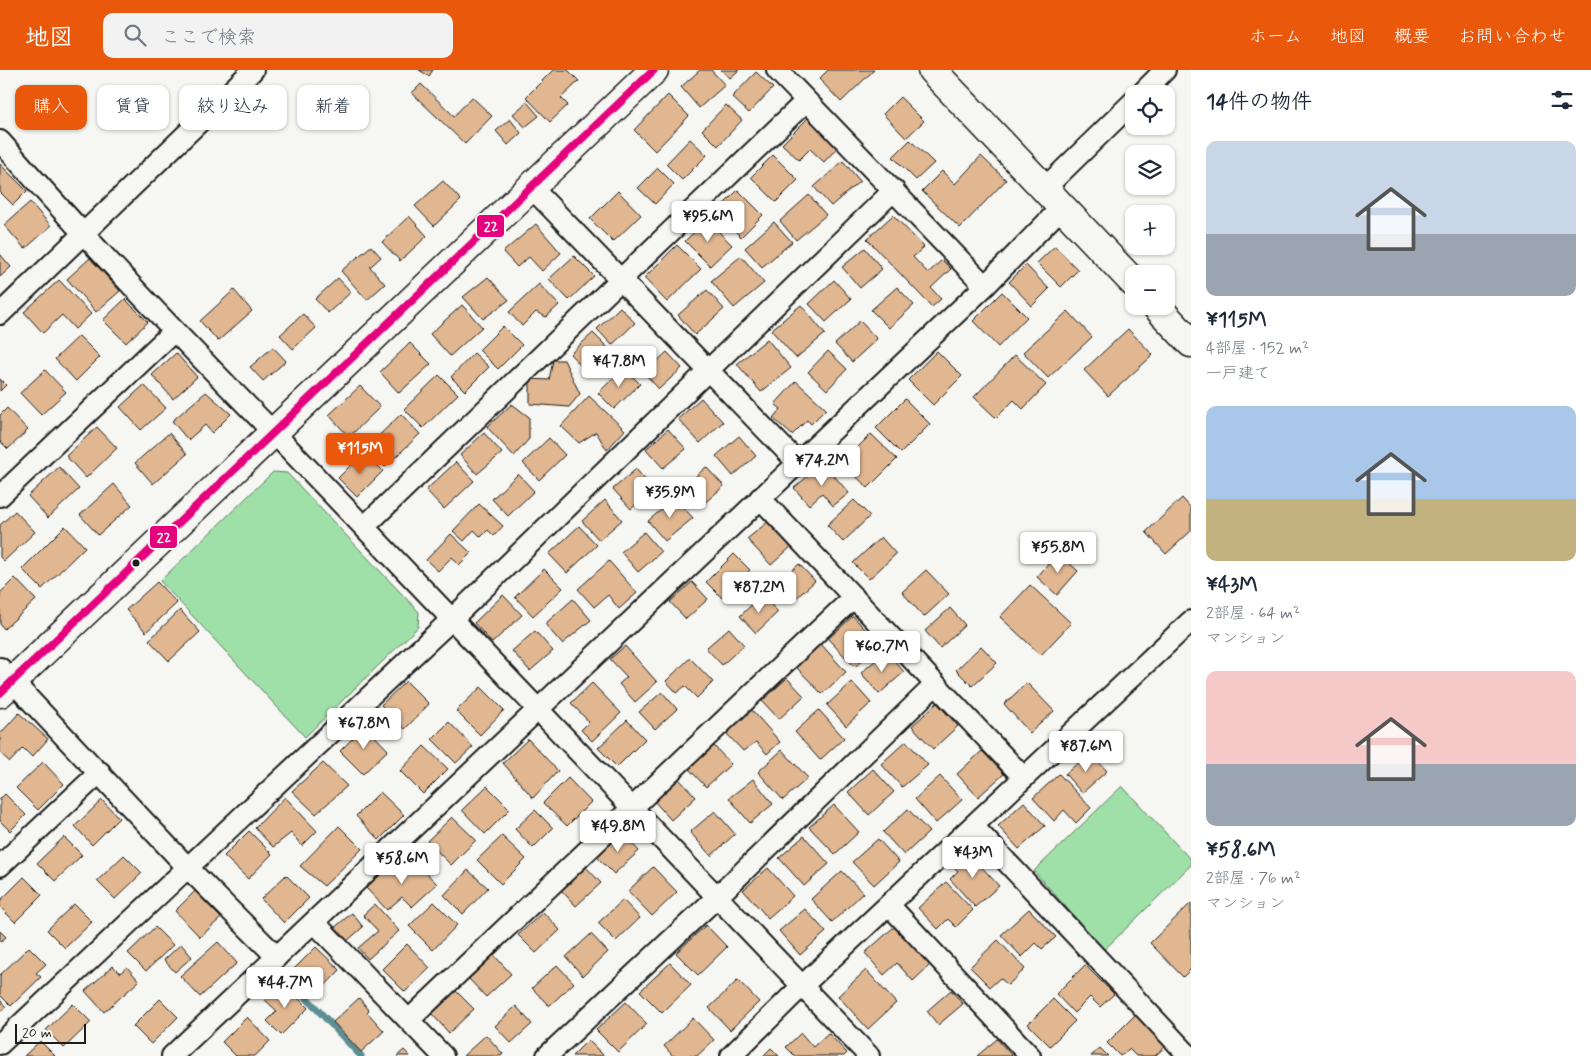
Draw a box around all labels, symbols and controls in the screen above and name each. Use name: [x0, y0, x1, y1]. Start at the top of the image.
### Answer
search box: [103, 13, 453, 58]
icon: search: [121, 21, 149, 49]
text: 地図: [25, 23, 73, 54]
text: ここで検索: [161, 25, 256, 50]
text: ホーム: [1249, 25, 1302, 49]
text: 地図: [1330, 25, 1366, 49]
text: 概要: [1394, 25, 1430, 49]
text: お問い合わせ: [1458, 25, 1566, 49]
chip: 購入: [15, 85, 87, 130]
chip: 賃貸: [97, 85, 169, 130]
chip: 絞り込み: [179, 85, 287, 130]
chip: 新着: [297, 85, 369, 130]
map controls: [1125, 85, 1175, 315]
button: locate: [1125, 85, 1175, 135]
icon: filters: [1548, 86, 1576, 114]
text: 14件の物件: [1206, 88, 1312, 116]
button: layers: [1125, 145, 1175, 195]
icon: home: [1346, 174, 1436, 264]
pin: ¥95.6M: [667, 200, 749, 243]
button: +: [1125, 205, 1175, 255]
text: ¥95.6M: [682, 206, 734, 227]
line badge: 22: [476, 214, 505, 238]
text: 22: [484, 218, 498, 236]
button: −: [1125, 265, 1175, 315]
text: ¥115M: [1206, 306, 1267, 334]
text: 4部屋 · 152 m²: [1206, 338, 1309, 359]
pin: ¥47.8M: [578, 346, 660, 388]
text: ¥47.8M: [593, 351, 645, 372]
text: 一戸建て: [1206, 363, 1270, 384]
pin: ¥115M: [325, 432, 395, 475]
text: ¥115M: [337, 438, 383, 459]
icon: home: [1346, 439, 1436, 529]
pin: ¥74.2M: [781, 444, 863, 487]
text: ¥74.2M: [795, 450, 849, 471]
pin: ¥35.9M: [629, 476, 711, 519]
text: ¥35.9M: [645, 482, 695, 503]
line badge: 22: [149, 525, 178, 549]
text: 22: [157, 529, 171, 547]
pin: ¥55.8M: [1017, 532, 1099, 574]
text: ¥55.8M: [1031, 537, 1085, 558]
unlabelled marker: [131, 558, 141, 568]
text: ¥43M: [1206, 571, 1258, 599]
pin: ¥87.2M: [718, 572, 800, 614]
text: ¥87.2M: [733, 577, 785, 598]
text: 2部屋 · 64 m²: [1206, 603, 1300, 624]
text: マンション: [1206, 628, 1285, 649]
pin: ¥60.7M: [841, 630, 923, 673]
text: ¥60.7M: [855, 636, 909, 657]
icon: home: [1346, 704, 1436, 794]
pin: ¥67.8M: [323, 708, 405, 750]
text: ¥67.8M: [338, 713, 390, 734]
pin: ¥87.6M: [1045, 730, 1127, 773]
text: ¥87.6M: [1060, 736, 1112, 757]
pin: ¥49.8M: [577, 810, 659, 853]
text: ¥49.8M: [591, 816, 645, 837]
pin: ¥43M: [943, 836, 1003, 879]
text: ¥58.6M: [1206, 836, 1276, 864]
pin: ¥58.6M: [361, 842, 443, 885]
text: ¥43M: [953, 842, 993, 863]
text: ¥58.6M: [375, 848, 429, 869]
text: 2部屋 · 76 m²: [1206, 868, 1301, 889]
text: マンション: [1206, 893, 1285, 914]
pin: ¥44.7M: [244, 966, 326, 1009]
text: ¥44.7M: [257, 972, 313, 993]
scale bar: [15, 1021, 86, 1044]
text: 20 m: [22, 1024, 52, 1042]

